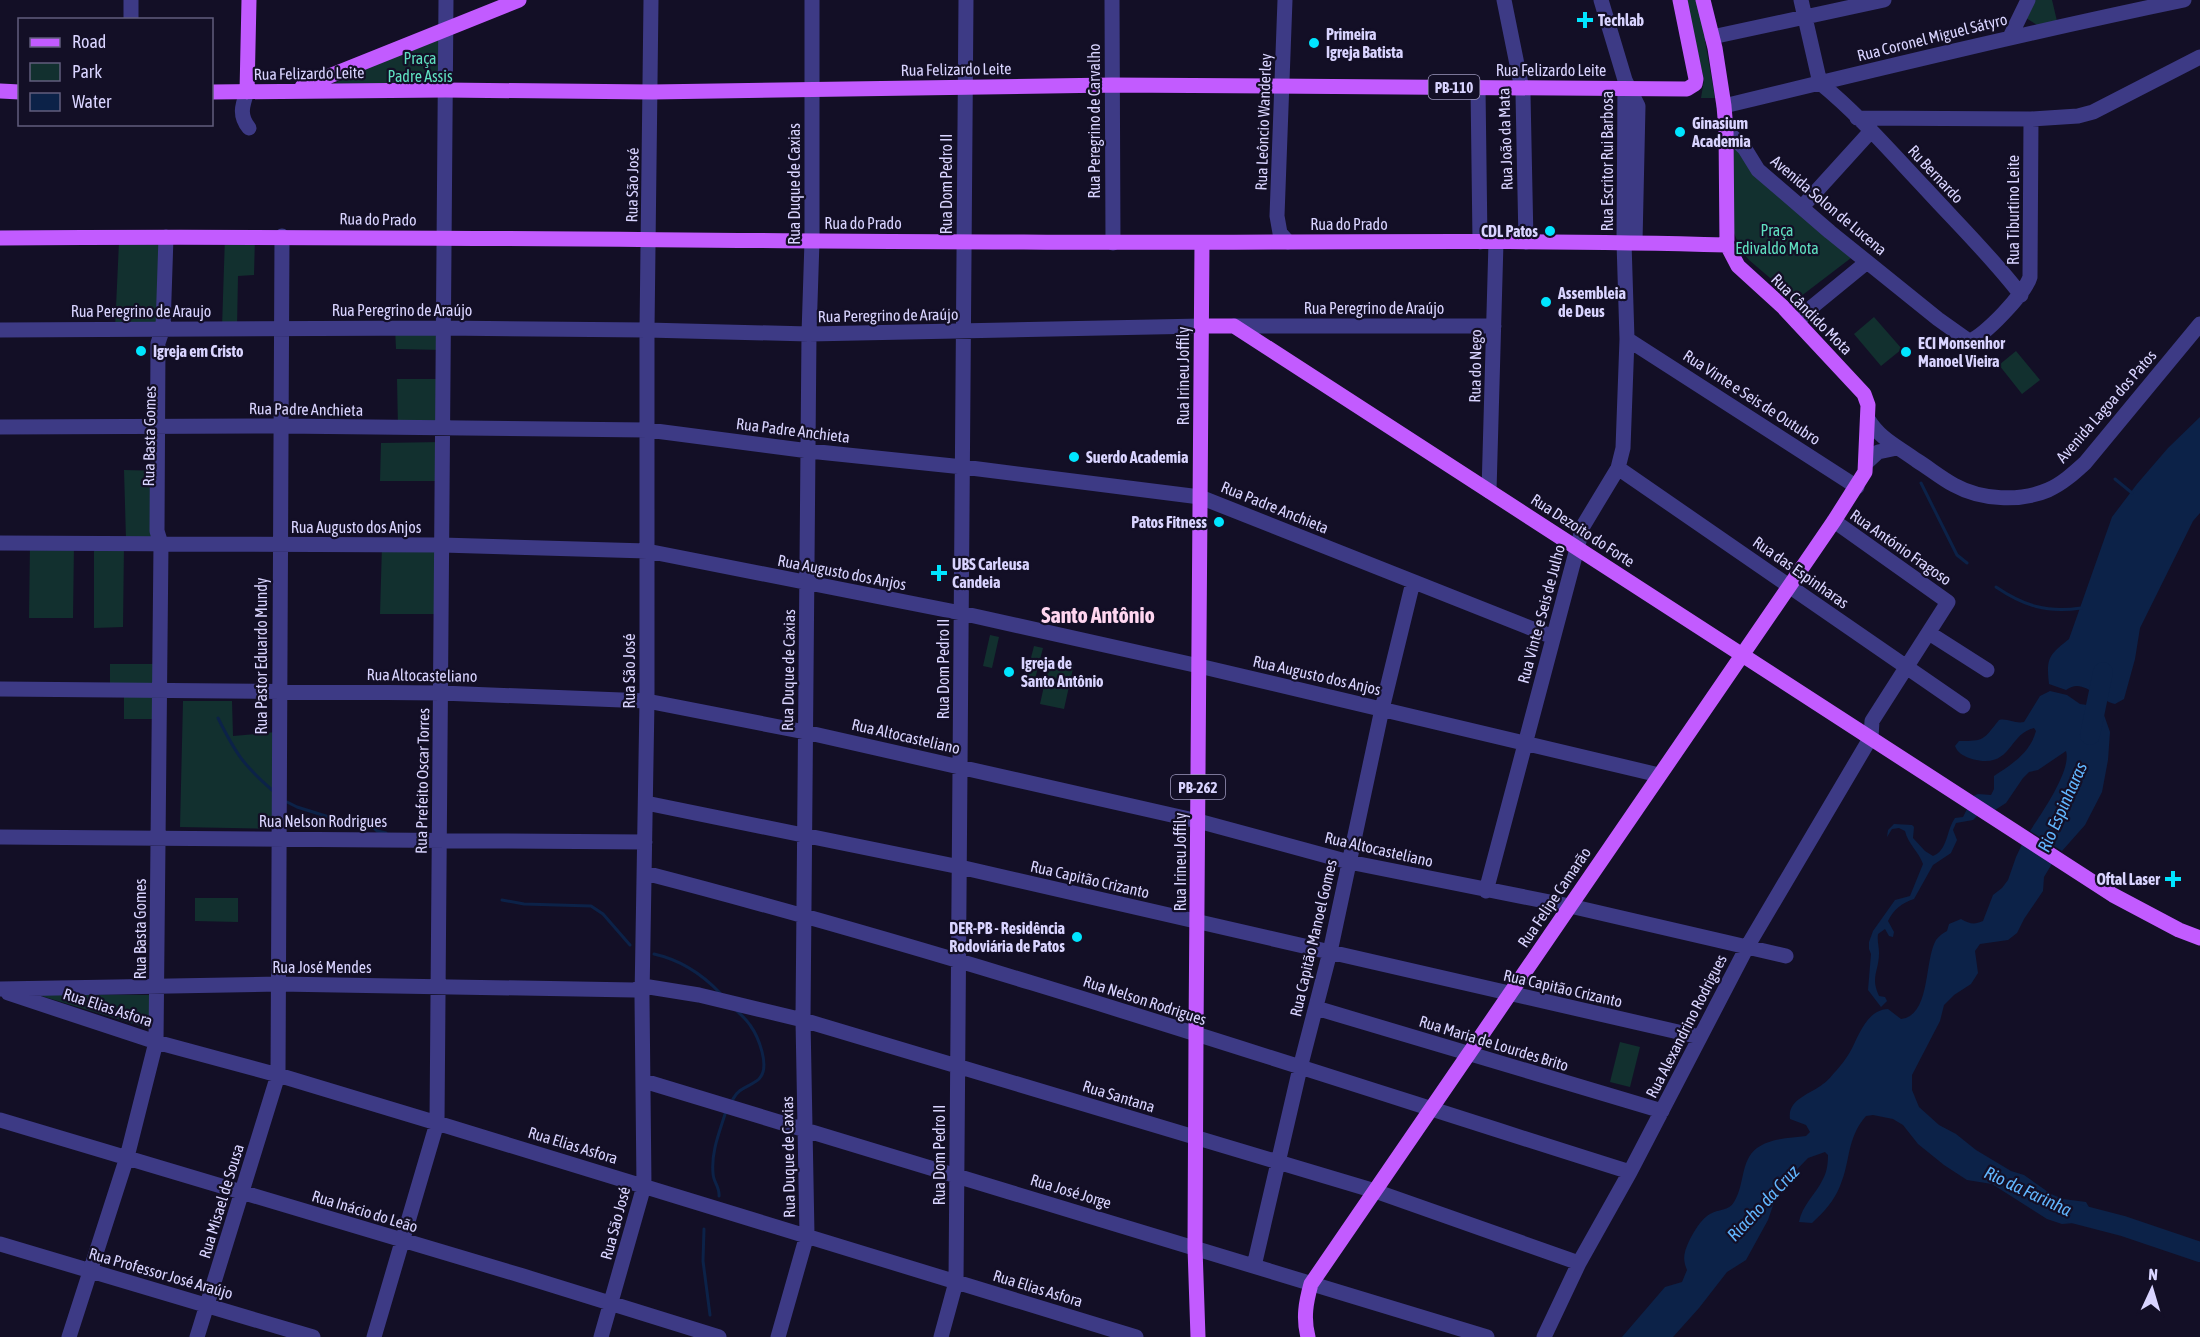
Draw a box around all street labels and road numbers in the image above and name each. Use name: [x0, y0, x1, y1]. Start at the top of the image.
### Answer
street label: Rua Coronel Miguel Sátyro: [1855, 10, 2009, 65]
street label: Rua Peregrino de Carvalho: [1085, 44, 1104, 198]
street label: Rua Leôncio Wanderley: [1252, 53, 1275, 191]
street label: Rua Felizardo Leite: [900, 59, 1012, 79]
street label: Rua Felizardo Leite: [1496, 61, 1606, 79]
street label: Rua Felizardo Leite: [253, 63, 365, 83]
road number: PB-110: [1428, 75, 1480, 99]
street label: Rua João da Mata: [1494, 87, 1516, 191]
street label: Rua Escritor Rui Barbosa: [1598, 91, 1616, 231]
street label: Rua Duque de Caxias: [785, 123, 804, 245]
street label: Rua Dom Pedro II: [937, 134, 955, 234]
street label: Ru Bernardo: [1905, 141, 1967, 207]
street label: Rua São José: [622, 147, 642, 223]
street label: Avenida Solon de Lucena: [1768, 151, 1890, 259]
street label: Rua Tiburtino Leite: [2004, 155, 2022, 265]
street label: Rua do Prado: [339, 209, 417, 229]
street label: Rua do Prado: [824, 214, 902, 232]
street label: Rua do Prado: [1310, 215, 1388, 233]
street label: Rua Cândido Mota: [1768, 270, 1856, 358]
street label: Rua Peregrino de Araújo: [1304, 299, 1444, 318]
street label: Rua Peregrino de Araújo: [332, 301, 472, 320]
street label: Rua Peregrino de Araujo: [71, 302, 211, 321]
street label: Rua Peregrino de Araújo: [818, 305, 959, 326]
street label: Rua Irineu Joffily: [1174, 326, 1193, 425]
street label: Rua do Nego: [1465, 329, 1486, 403]
street label: Rua Vinte e Seis de Outubro: [1680, 346, 1824, 448]
street label: Avenida Lagoa dos Patos: [2052, 346, 2161, 467]
street label: Rua Basta Gomes: [139, 385, 159, 487]
street label: Rua Padre Anchieta: [249, 399, 363, 419]
street label: Rua Padre Anchieta: [735, 414, 851, 446]
street label: Rua Padre Anchieta: [1219, 477, 1331, 537]
street label: Rua Dezoito do Forte: [1528, 490, 1638, 570]
street label: Rua António Fragoso: [1846, 505, 1955, 589]
street label: Rua Augusto dos Anjos: [291, 518, 422, 537]
street label: Rua das Espinharas: [1749, 532, 1852, 613]
street label: Rua Vinte e Seis de Julho: [1514, 543, 1568, 685]
street label: Rua Augusto dos Anjos: [776, 551, 908, 594]
street label: Rua Pastor Eduardo Mundy: [252, 577, 271, 734]
street label: Rua Duque de Caxias: [778, 609, 799, 731]
street label: Rua Dom Pedro II: [934, 619, 952, 719]
street label: Rua São José: [620, 634, 638, 708]
street label: Rua Augusto dos Anjos: [1251, 652, 1383, 700]
street label: Rua Altocasteliano: [366, 665, 478, 685]
street label: Rua Prefeito Oscar Torres: [412, 708, 432, 854]
street label: Rua Altocasteliano: [850, 715, 962, 757]
road number: PB-262: [1171, 775, 1225, 799]
street label: Rua Nelson Rodrigues: [259, 812, 388, 831]
street label: Rua Irineu Joffily: [1171, 812, 1190, 911]
street label: Rua Altocasteliano: [1323, 828, 1435, 870]
street label: Rua Felipe Camarão: [1514, 844, 1595, 951]
street label: Rua Capitão Crizanto: [1029, 857, 1151, 902]
street label: Rua Capitão Manoel Gomes: [1286, 857, 1341, 1018]
street label: Rua Basta Gomes: [131, 878, 149, 979]
street label: Rua Alexandrino Rodrigues: [1642, 951, 1731, 1101]
street label: Rua José Mendes: [272, 958, 372, 976]
street label: Rua Capitão Crizanto: [1502, 966, 1624, 1011]
street label: Rua Nelson Rodrigues: [1081, 972, 1209, 1029]
street label: Rua Elias Asfora: [61, 984, 155, 1030]
street label: Rua Maria de Lourdes Brito: [1417, 1012, 1571, 1074]
street label: Rua Santana: [1081, 1076, 1157, 1116]
street label: Rua Duque de Caxias: [778, 1096, 799, 1218]
street label: Rua Dom Pedro II: [930, 1105, 948, 1205]
street label: Rua Elias Asfora: [526, 1123, 620, 1167]
street label: Rua Misael de Sousa: [195, 1142, 247, 1260]
street label: Rua José Jorge: [1028, 1170, 1114, 1213]
street label: Rua São José: [597, 1185, 633, 1261]
street label: Rua Inácio do Leão: [310, 1186, 420, 1236]
street label: Rua Professor José Araújo: [87, 1244, 235, 1303]
street label: Rua Elias Asfora: [991, 1266, 1085, 1310]

